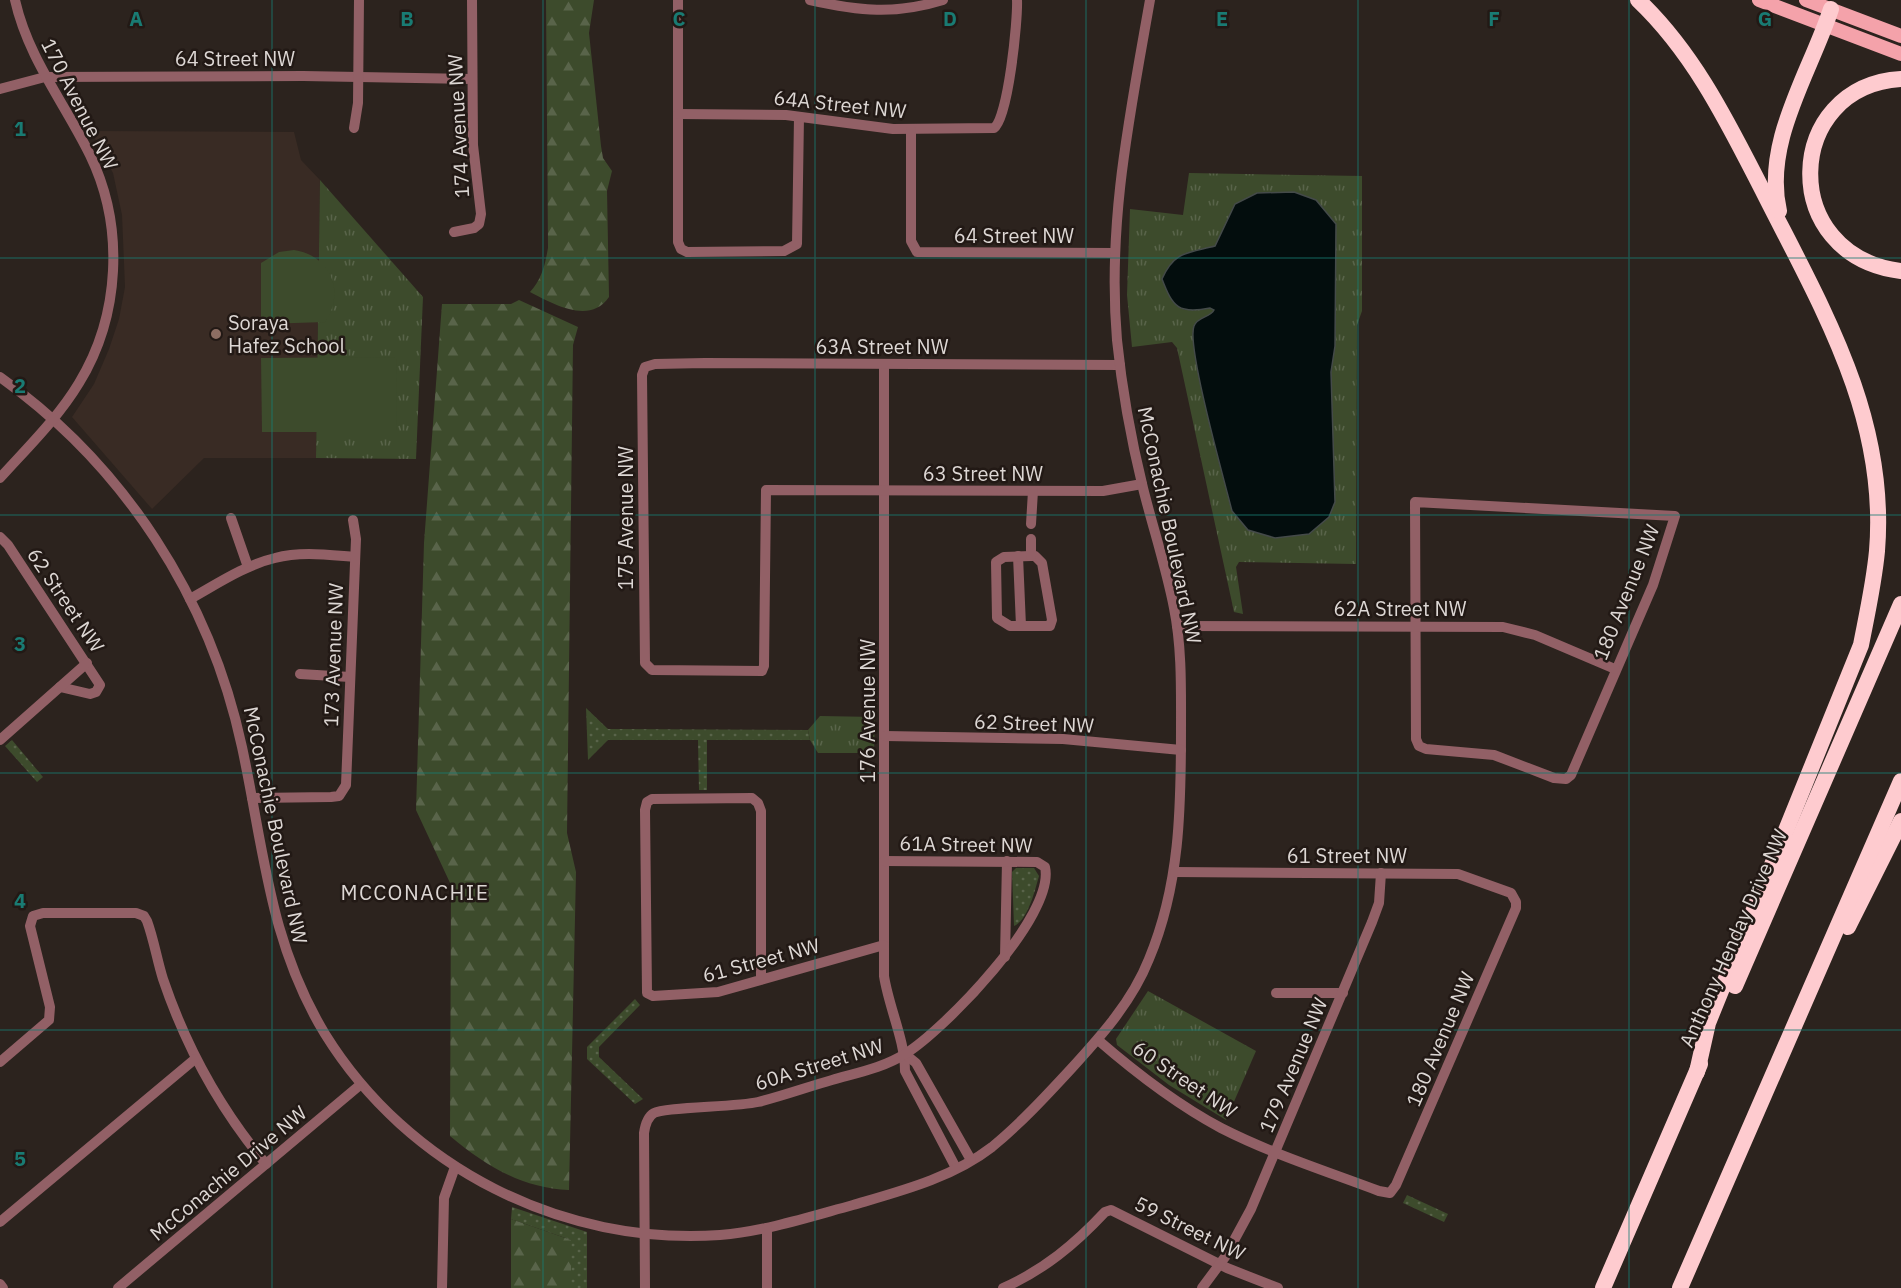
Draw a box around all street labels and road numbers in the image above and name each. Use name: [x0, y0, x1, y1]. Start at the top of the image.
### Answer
street label: 170 Avenue NW: [35, 34, 125, 175]
street label: 64 Street NW: [175, 45, 295, 72]
street label: 174 Avenue NW: [441, 53, 475, 199]
street label: 64A Street NW: [772, 84, 908, 124]
street label: 64 Street NW: [954, 222, 1074, 249]
street label: 63A Street NW: [815, 333, 949, 360]
street label: McConachie Boulevard NW: [1132, 404, 1208, 646]
street label: 175 Avenue NW: [612, 446, 639, 590]
street label: 63 Street NW: [923, 460, 1043, 487]
street label: 180 Avenue NW: [1586, 520, 1666, 664]
street label: 62 Street NW: [21, 543, 111, 658]
street label: 173 Avenue NW: [317, 582, 349, 728]
street label: 62A Street NW: [1333, 595, 1467, 622]
street label: 176 Avenue NW: [854, 639, 881, 783]
street label: McConachie Boulevard NW: [238, 704, 314, 946]
street label: 62 Street NW: [973, 707, 1095, 739]
street label: Anthony Henday Drive NW: [1673, 824, 1793, 1051]
street label: 61A Street NW: [899, 829, 1033, 859]
street label: 61 Street NW: [1287, 842, 1407, 869]
street label: 61 Street NW: [699, 931, 823, 989]
street label: 180 Avenue NW: [1399, 967, 1481, 1111]
street label: 179 Avenue NW: [1252, 993, 1334, 1137]
street label: 60A Street NW: [751, 1032, 887, 1096]
street label: 60 Street NW: [1128, 1034, 1243, 1124]
street label: McConachie Drive NW: [144, 1099, 312, 1247]
street label: 59 Street NW: [1130, 1190, 1250, 1267]

